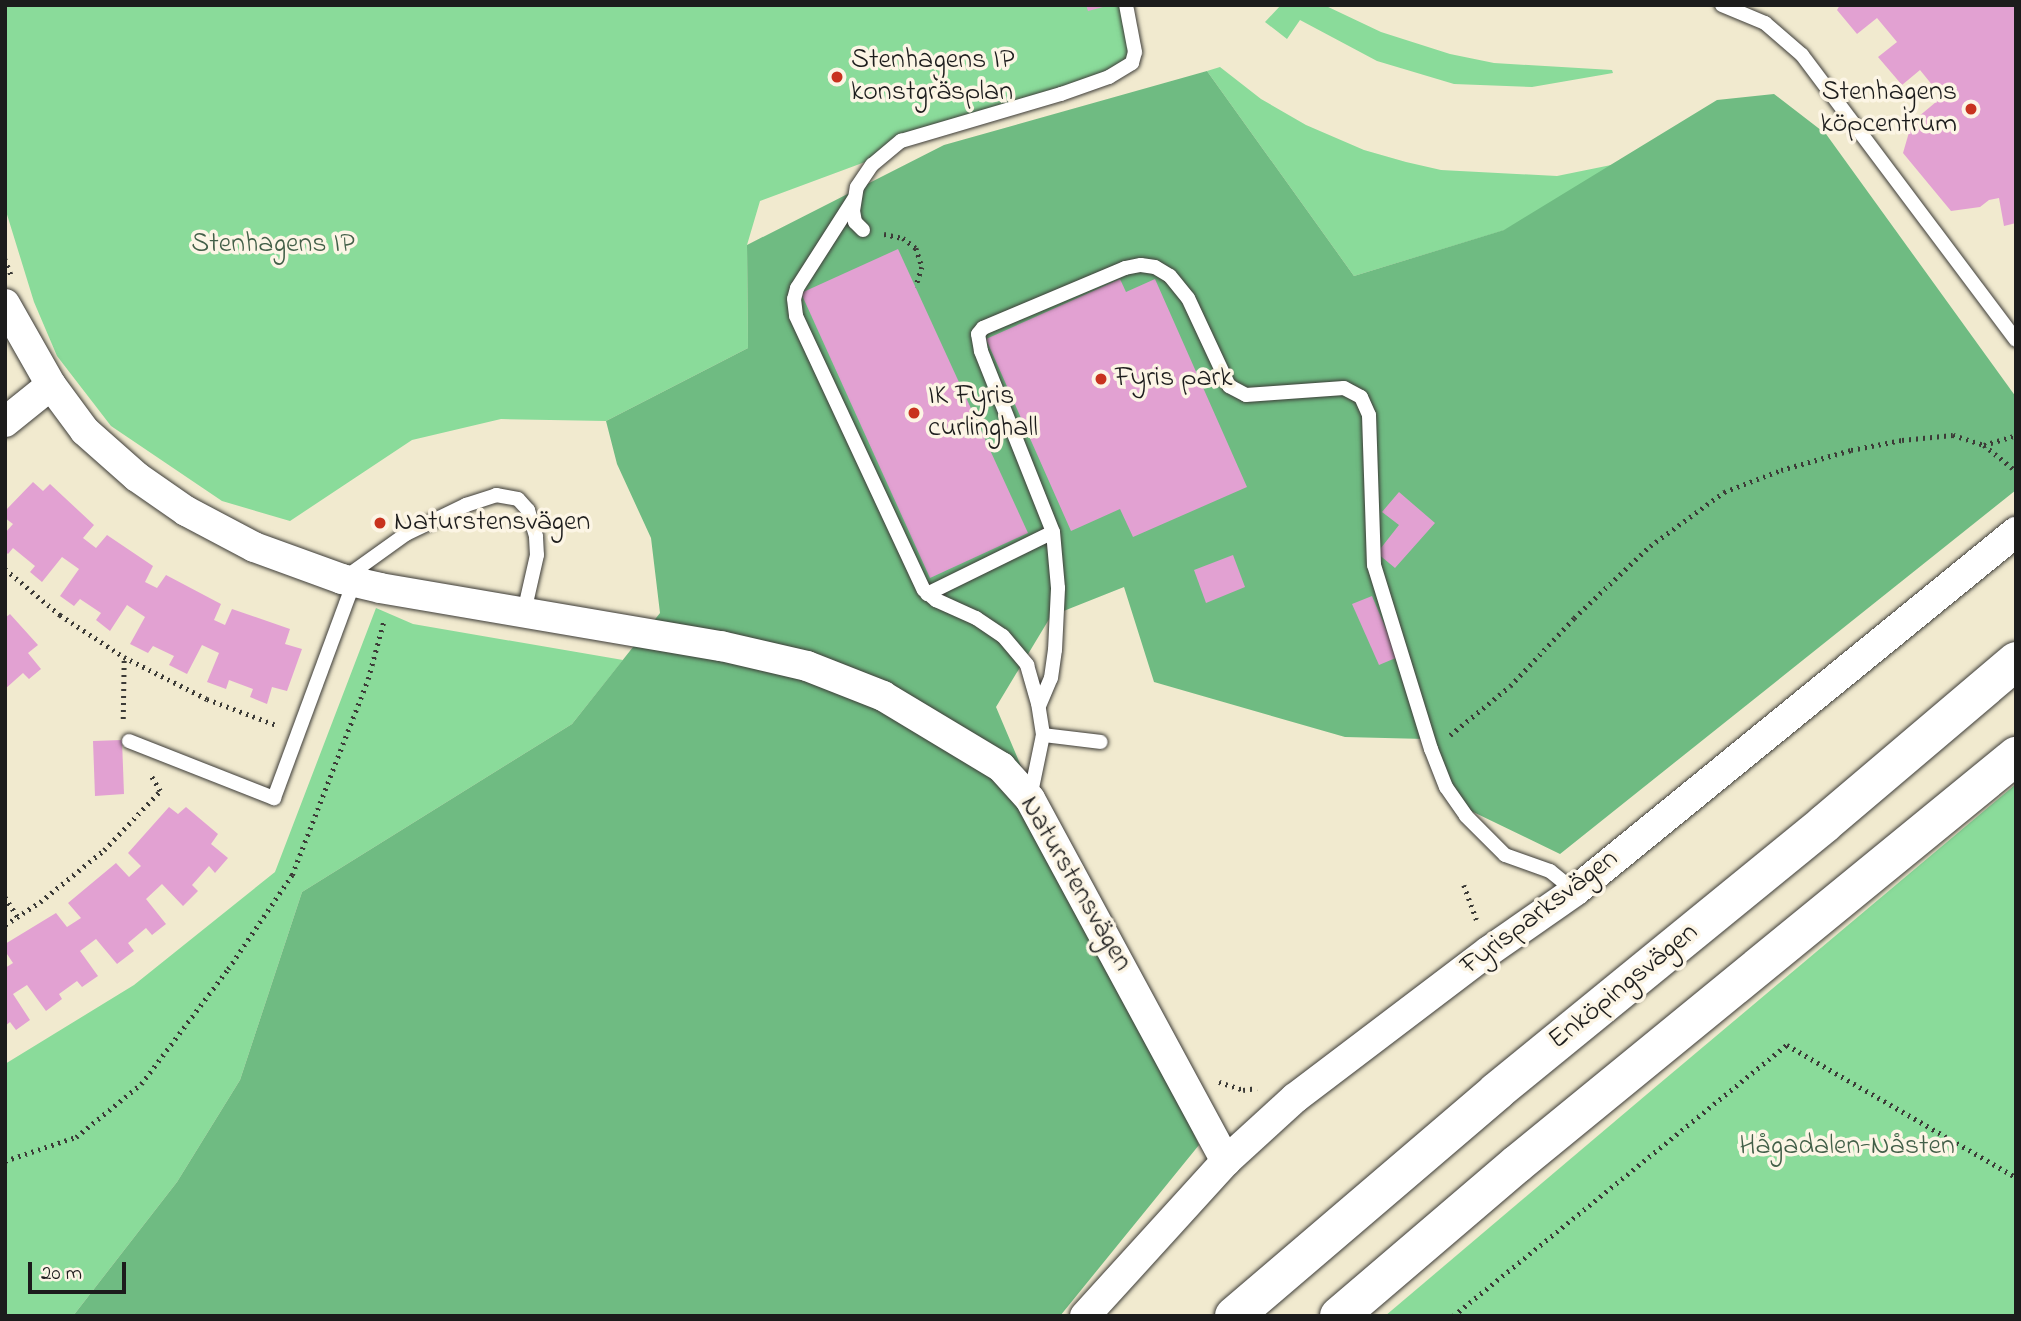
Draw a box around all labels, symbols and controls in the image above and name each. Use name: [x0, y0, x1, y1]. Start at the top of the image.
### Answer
place label: Stenhagens IP konstgräsplan: [851, 44, 1014, 110]
marker: Stenhagens IP konstgräsplan: [829, 69, 845, 85]
place label: Stenhagens köpcentrum: [1820, 76, 1957, 142]
marker: Stenhagens köpcentrum: [1963, 101, 1979, 117]
park label: Stenhagens IP: [191, 228, 355, 262]
place label: Fyris park: [1115, 362, 1232, 396]
marker: Fyris park: [1093, 371, 1109, 387]
place label: IK Fyris curlinghall: [928, 380, 1038, 446]
marker: IK Fyris curlinghall: [906, 405, 922, 421]
place label: Naturstensvägen: [394, 506, 590, 540]
marker: Naturstensvägen: [372, 515, 388, 531]
street label: Naturstensvägen: [1011, 791, 1139, 977]
street label: Fyrisparksvägen: [1455, 843, 1625, 983]
street label: Enköpingsvägen: [1543, 917, 1705, 1057]
park label: Hågadalen-Nåsten: [1739, 1130, 1955, 1164]
scale bar: [32, 1248, 130, 1292]
text: 20 m: [41, 1259, 82, 1289]

